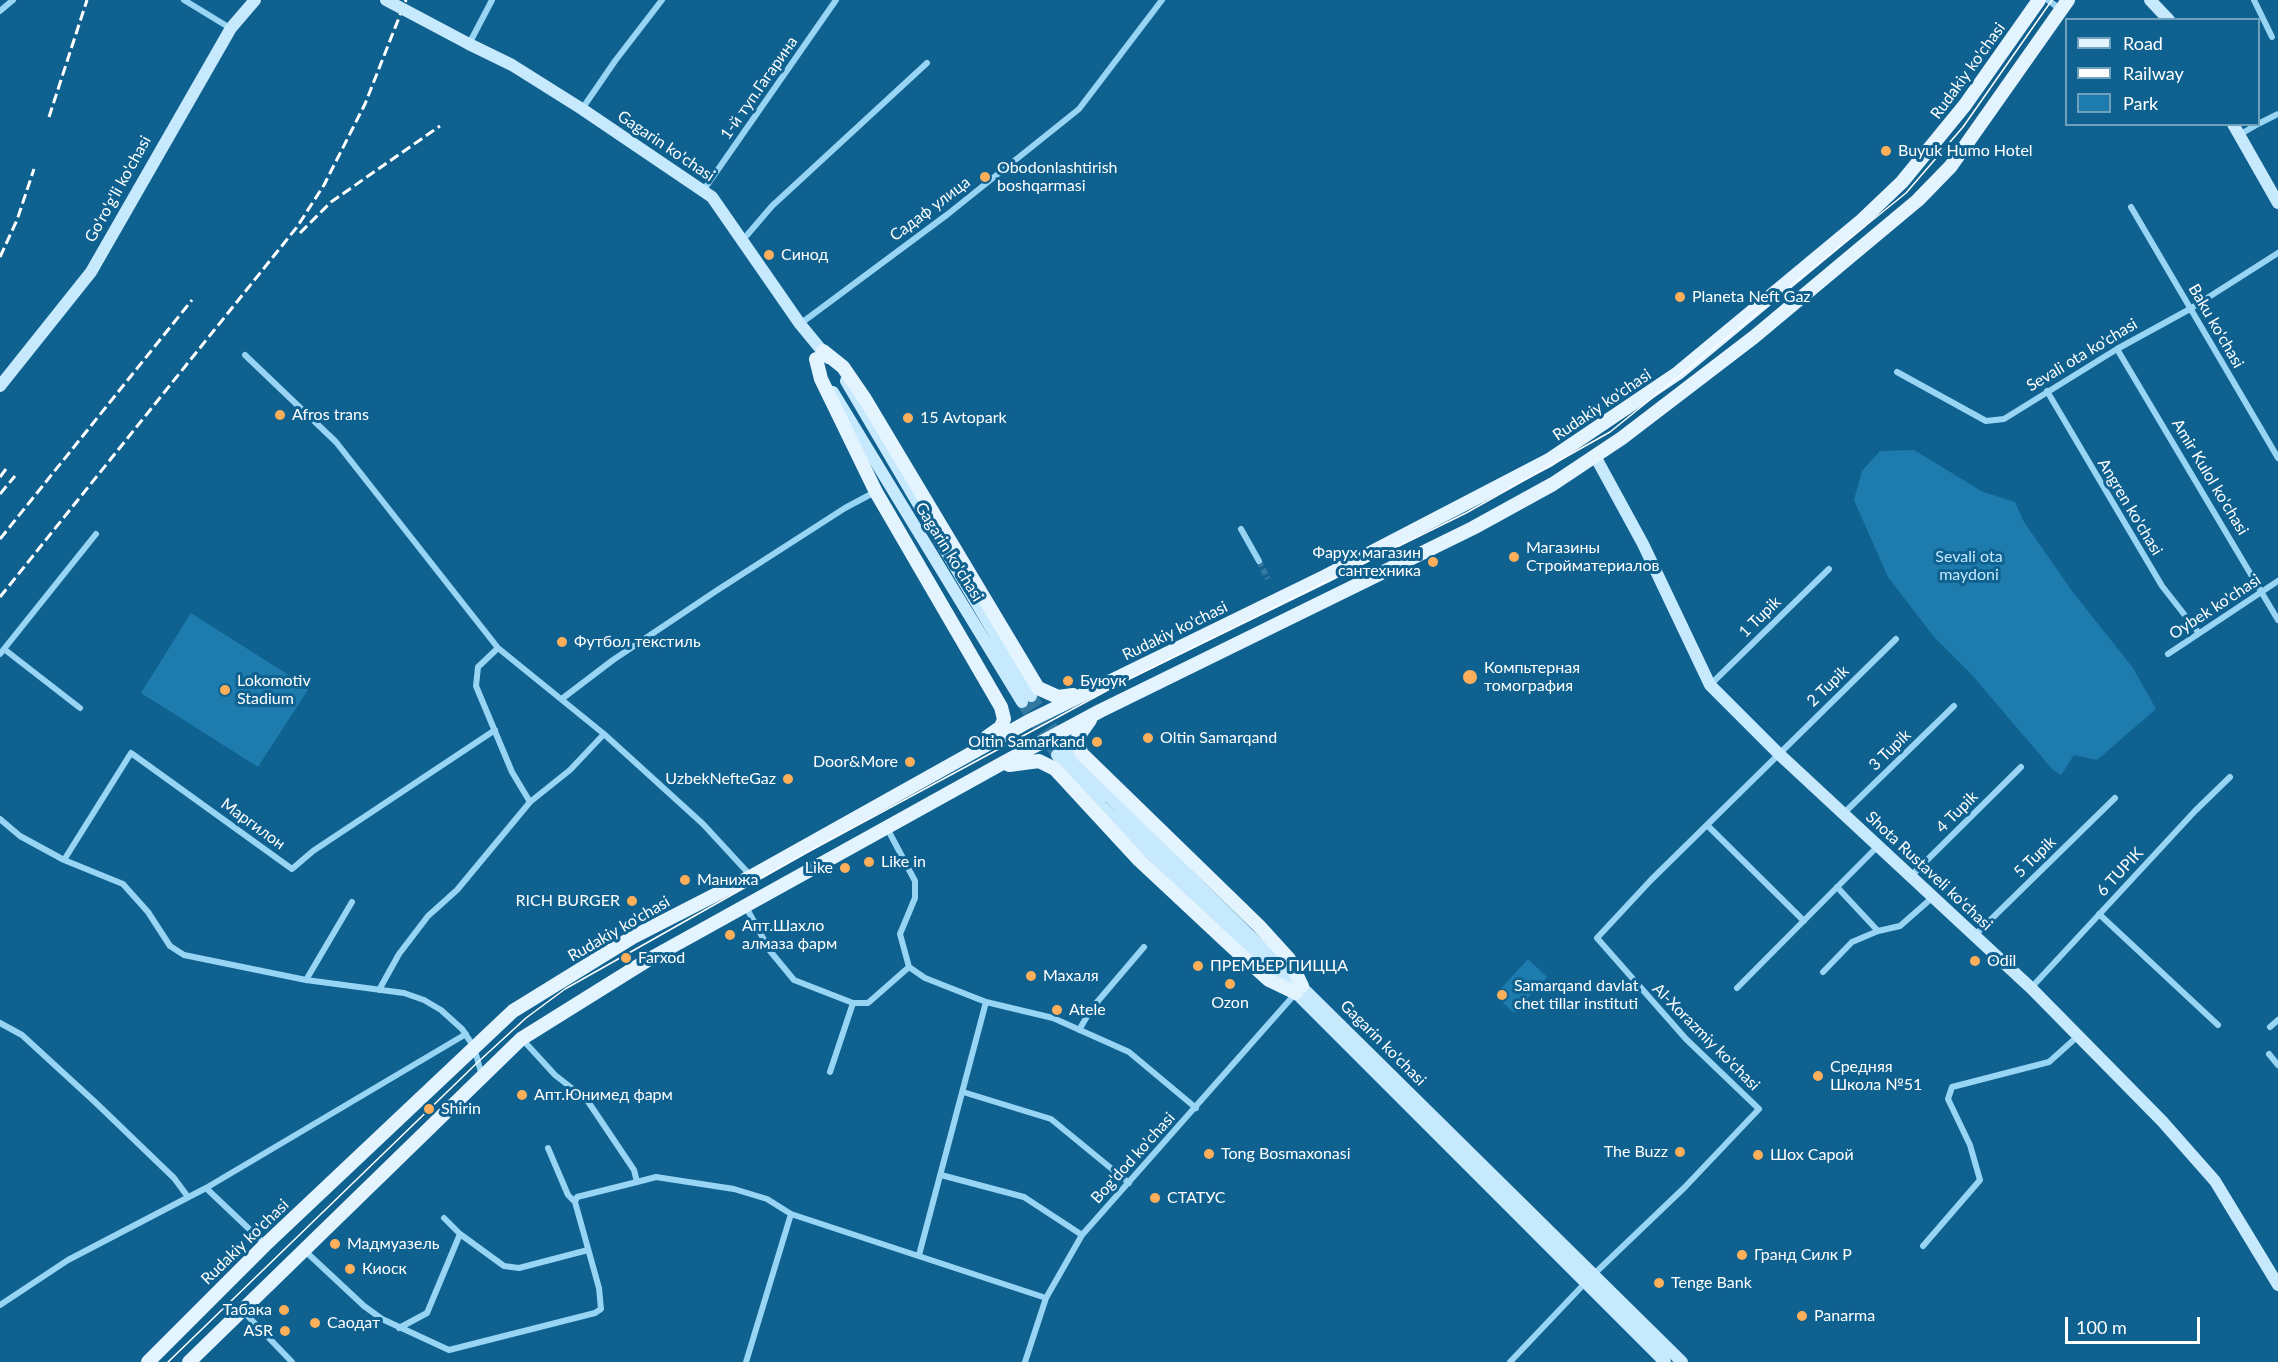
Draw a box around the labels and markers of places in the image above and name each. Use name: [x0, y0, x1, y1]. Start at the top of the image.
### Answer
place label: Buyuk Humo Hotel: [1898, 141, 2033, 161]
marker: Buyuk Humo Hotel: [1879, 144, 1893, 158]
place label: Obodonlashtirish boshqarmasi: [997, 158, 1117, 196]
marker: Obodonlashtirish boshqarmasi: [978, 170, 992, 184]
place label: Синод: [781, 245, 829, 265]
marker: Синод: [762, 248, 776, 262]
place label: Planeta Neft Gaz: [1692, 287, 1811, 307]
marker: Planeta Neft Gaz: [1673, 290, 1687, 304]
place label: Afros trans: [292, 405, 369, 425]
marker: Afros trans: [273, 408, 287, 422]
place label: 15 Avtopark: [920, 408, 1007, 428]
marker: 15 Avtopark: [901, 411, 915, 425]
place label: Магазины Стройматериалов: [1526, 538, 1659, 576]
place label: Фарух магазин сантехника: [1313, 543, 1421, 581]
marker: Магазины Стройматериалов: [1507, 550, 1521, 564]
marker: Фарух магазин сантехника: [1426, 555, 1440, 569]
place label: Футбол текстиль: [574, 632, 701, 652]
marker: Футбол текстиль: [555, 635, 569, 649]
place label: Компьтерная томография: [1484, 658, 1580, 696]
marker: Компьтерная томография: [1461, 668, 1479, 686]
place label: Lokomotiv Stadium: [237, 671, 311, 709]
place label: Буюук: [1080, 671, 1127, 691]
marker: Буюук: [1061, 674, 1075, 688]
marker: Lokomotiv Stadium: [218, 683, 232, 697]
place label: Oltin Samarqand: [1160, 728, 1277, 748]
marker: Oltin Samarqand: [1141, 731, 1155, 745]
place label: Oltin Samarkand: [968, 732, 1085, 752]
marker: Oltin Samarkand: [1090, 735, 1104, 749]
place label: Door&More: [813, 752, 898, 772]
marker: Door&More: [903, 755, 917, 769]
place label: UzbekNefteGaz: [665, 769, 776, 789]
marker: UzbekNefteGaz: [781, 772, 795, 786]
place label: Like in: [881, 852, 926, 872]
marker: Like in: [862, 855, 876, 869]
place label: Like: [805, 858, 833, 878]
marker: Like: [838, 861, 852, 875]
place label: Манижа: [697, 870, 758, 890]
marker: Манижа: [678, 873, 692, 887]
place label: RICH BURGER: [516, 891, 620, 911]
marker: RICH BURGER: [625, 894, 639, 908]
place label: Апт.Шахло алмаза фарм: [742, 916, 837, 954]
marker: Апт.Шахло алмаза фарм: [723, 928, 737, 942]
place label: Farxod: [638, 948, 685, 968]
marker: Farxod: [619, 951, 633, 965]
place label: Оdil: [1987, 951, 2016, 971]
marker: Оdil: [1968, 954, 1982, 968]
place label: ПРЕМЬЕР ПИЦЦА: [1210, 956, 1348, 976]
marker: ПРЕМЬЕР ПИЦЦА: [1191, 959, 1205, 973]
place label: Махаля: [1043, 966, 1099, 986]
marker: Махаля: [1024, 969, 1038, 983]
place label: Samarqand davlat chet tillar instituti: [1514, 976, 1638, 1014]
marker: Ozon: [1223, 977, 1237, 991]
marker: Samarqand davlat chet tillar instituti: [1495, 988, 1509, 1002]
place label: Ozon: [1211, 993, 1249, 1013]
place label: Atele: [1069, 1000, 1106, 1020]
marker: Atele: [1050, 1003, 1064, 1017]
place label: Средняя Школа №51: [1830, 1057, 1922, 1095]
marker: Средняя Школа №51: [1811, 1069, 1825, 1083]
place label: Апт.Юнимед фарм: [534, 1085, 673, 1105]
marker: Апт.Юнимед фарм: [515, 1088, 529, 1102]
place label: Shirin: [441, 1099, 481, 1119]
marker: Shirin: [422, 1102, 436, 1116]
place label: The Buzz: [1604, 1142, 1668, 1162]
place label: Tong Bosmaxonasi: [1221, 1144, 1351, 1164]
marker: The Buzz: [1673, 1145, 1687, 1159]
place label: Шох Сарой: [1770, 1145, 1854, 1165]
marker: Tong Bosmaxonasi: [1202, 1147, 1216, 1161]
marker: Шох Сарой: [1751, 1148, 1765, 1162]
place label: СТАТУС: [1167, 1188, 1225, 1208]
marker: СТАТУС: [1148, 1191, 1162, 1205]
place label: Мадмуазель: [347, 1234, 439, 1254]
marker: Мадмуазель: [328, 1237, 342, 1251]
place label: Гранд Силк Р: [1754, 1245, 1852, 1265]
marker: Гранд Силк Р: [1735, 1248, 1749, 1262]
place label: Киоск: [362, 1259, 407, 1279]
marker: Киоск: [343, 1262, 357, 1276]
place label: Tenge Bank: [1671, 1273, 1752, 1293]
marker: Tenge Bank: [1652, 1276, 1666, 1290]
place label: Табака: [223, 1300, 272, 1320]
marker: Табака: [277, 1303, 291, 1317]
place label: Panarma: [1814, 1306, 1875, 1326]
marker: Panarma: [1795, 1309, 1809, 1323]
place label: Саодат: [327, 1313, 380, 1333]
marker: Саодат: [308, 1316, 322, 1330]
place label: ASR: [243, 1321, 273, 1341]
marker: ASR: [278, 1324, 292, 1338]

